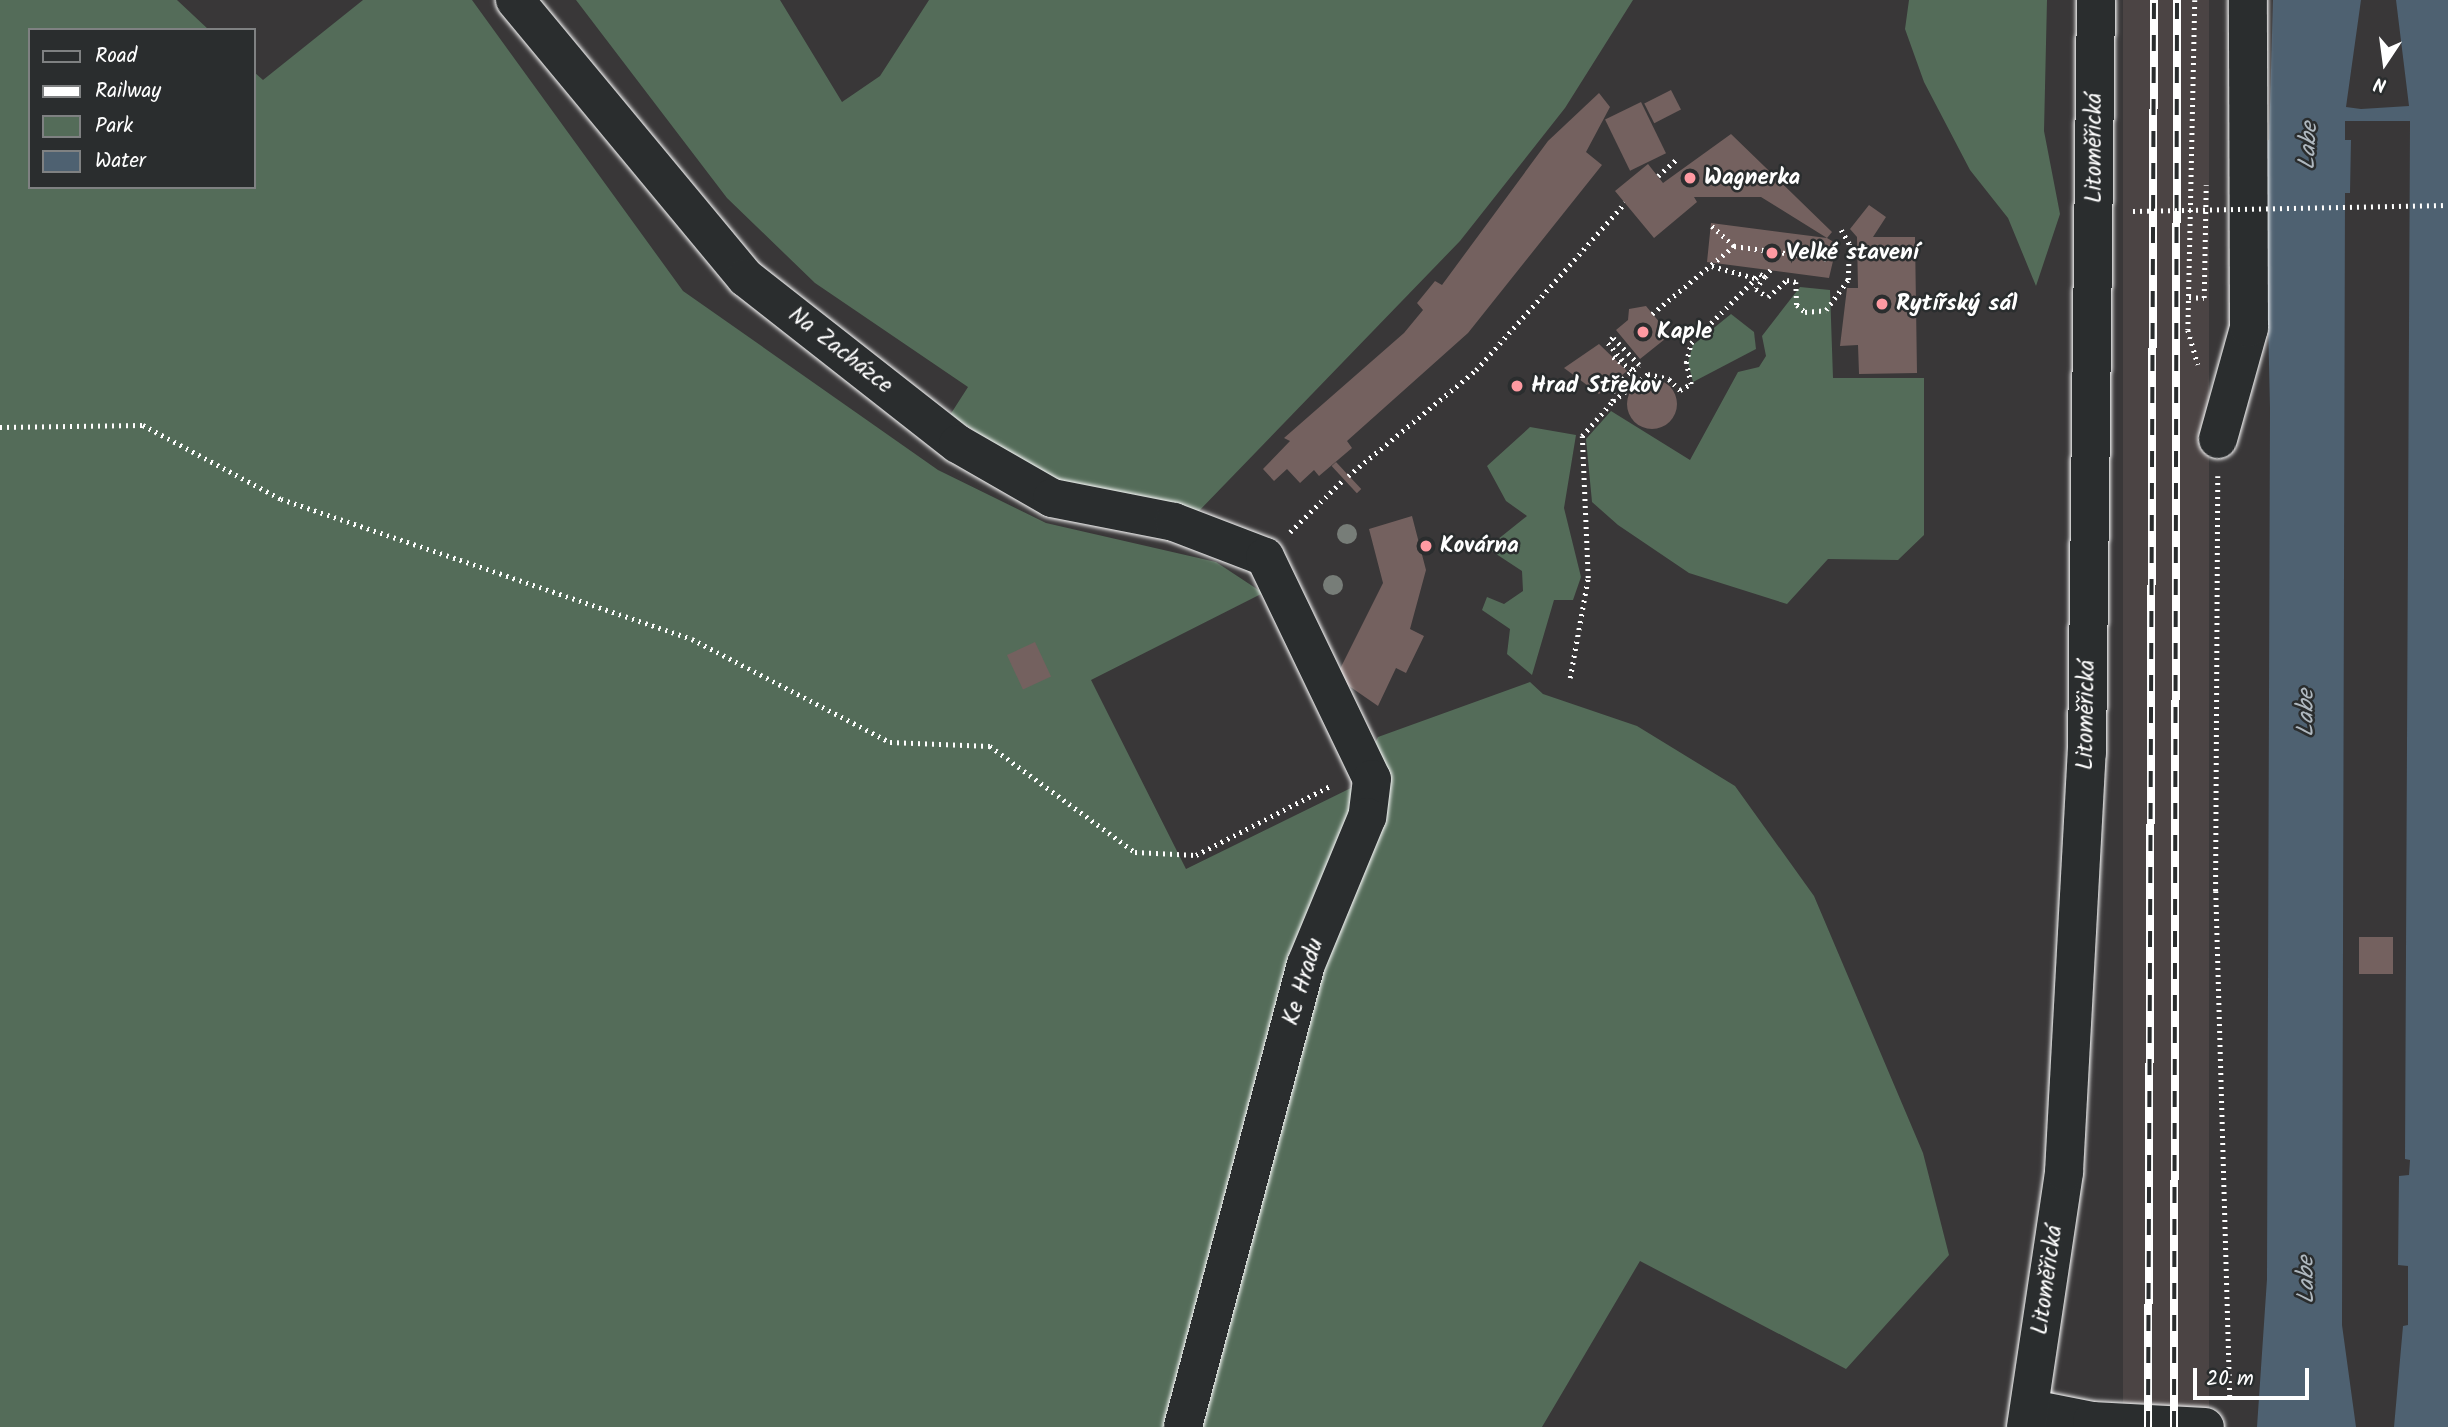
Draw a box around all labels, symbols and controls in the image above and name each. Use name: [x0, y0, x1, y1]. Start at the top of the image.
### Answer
legend: [28, 28, 256, 189]
north arrow: [2350, 28, 2420, 98]
text: Road: [95, 40, 137, 73]
text: N: [2371, 67, 2389, 99]
text: Railway: [95, 75, 161, 108]
street label: Litoměřická: [2081, 93, 2109, 203]
text: Park: [95, 110, 133, 143]
water label: Labe: [2293, 121, 2325, 171]
text: Water: [95, 145, 146, 178]
place label: Wagnerka: [1704, 164, 1800, 192]
marker: Wagnerka: [1682, 170, 1698, 186]
place label: Velké stavení: [1786, 239, 1919, 267]
marker: Velké stavení: [1764, 245, 1780, 261]
place label: Rytířský sál: [1896, 290, 2017, 318]
marker: Rytířský sál: [1874, 296, 1890, 312]
street label: Na Zacházce: [782, 302, 898, 400]
place label: Kaple: [1657, 318, 1712, 346]
marker: Kaple: [1635, 324, 1651, 340]
place label: Hrad Střekov: [1531, 372, 1661, 400]
marker: Hrad Střekov: [1509, 378, 1525, 394]
place label: Kovárna: [1440, 532, 1519, 560]
marker: Kovárna: [1418, 538, 1434, 554]
street label: Litoměřická: [2072, 660, 2102, 770]
water label: Labe: [2293, 689, 2321, 737]
street label: Ke Hradu: [1278, 935, 1330, 1029]
street label: Litoměřická: [2027, 1223, 2069, 1337]
water label: Labe: [2292, 1256, 2322, 1304]
scale bar: [2196, 1354, 2312, 1398]
text: 20 m: [2206, 1363, 2254, 1396]

